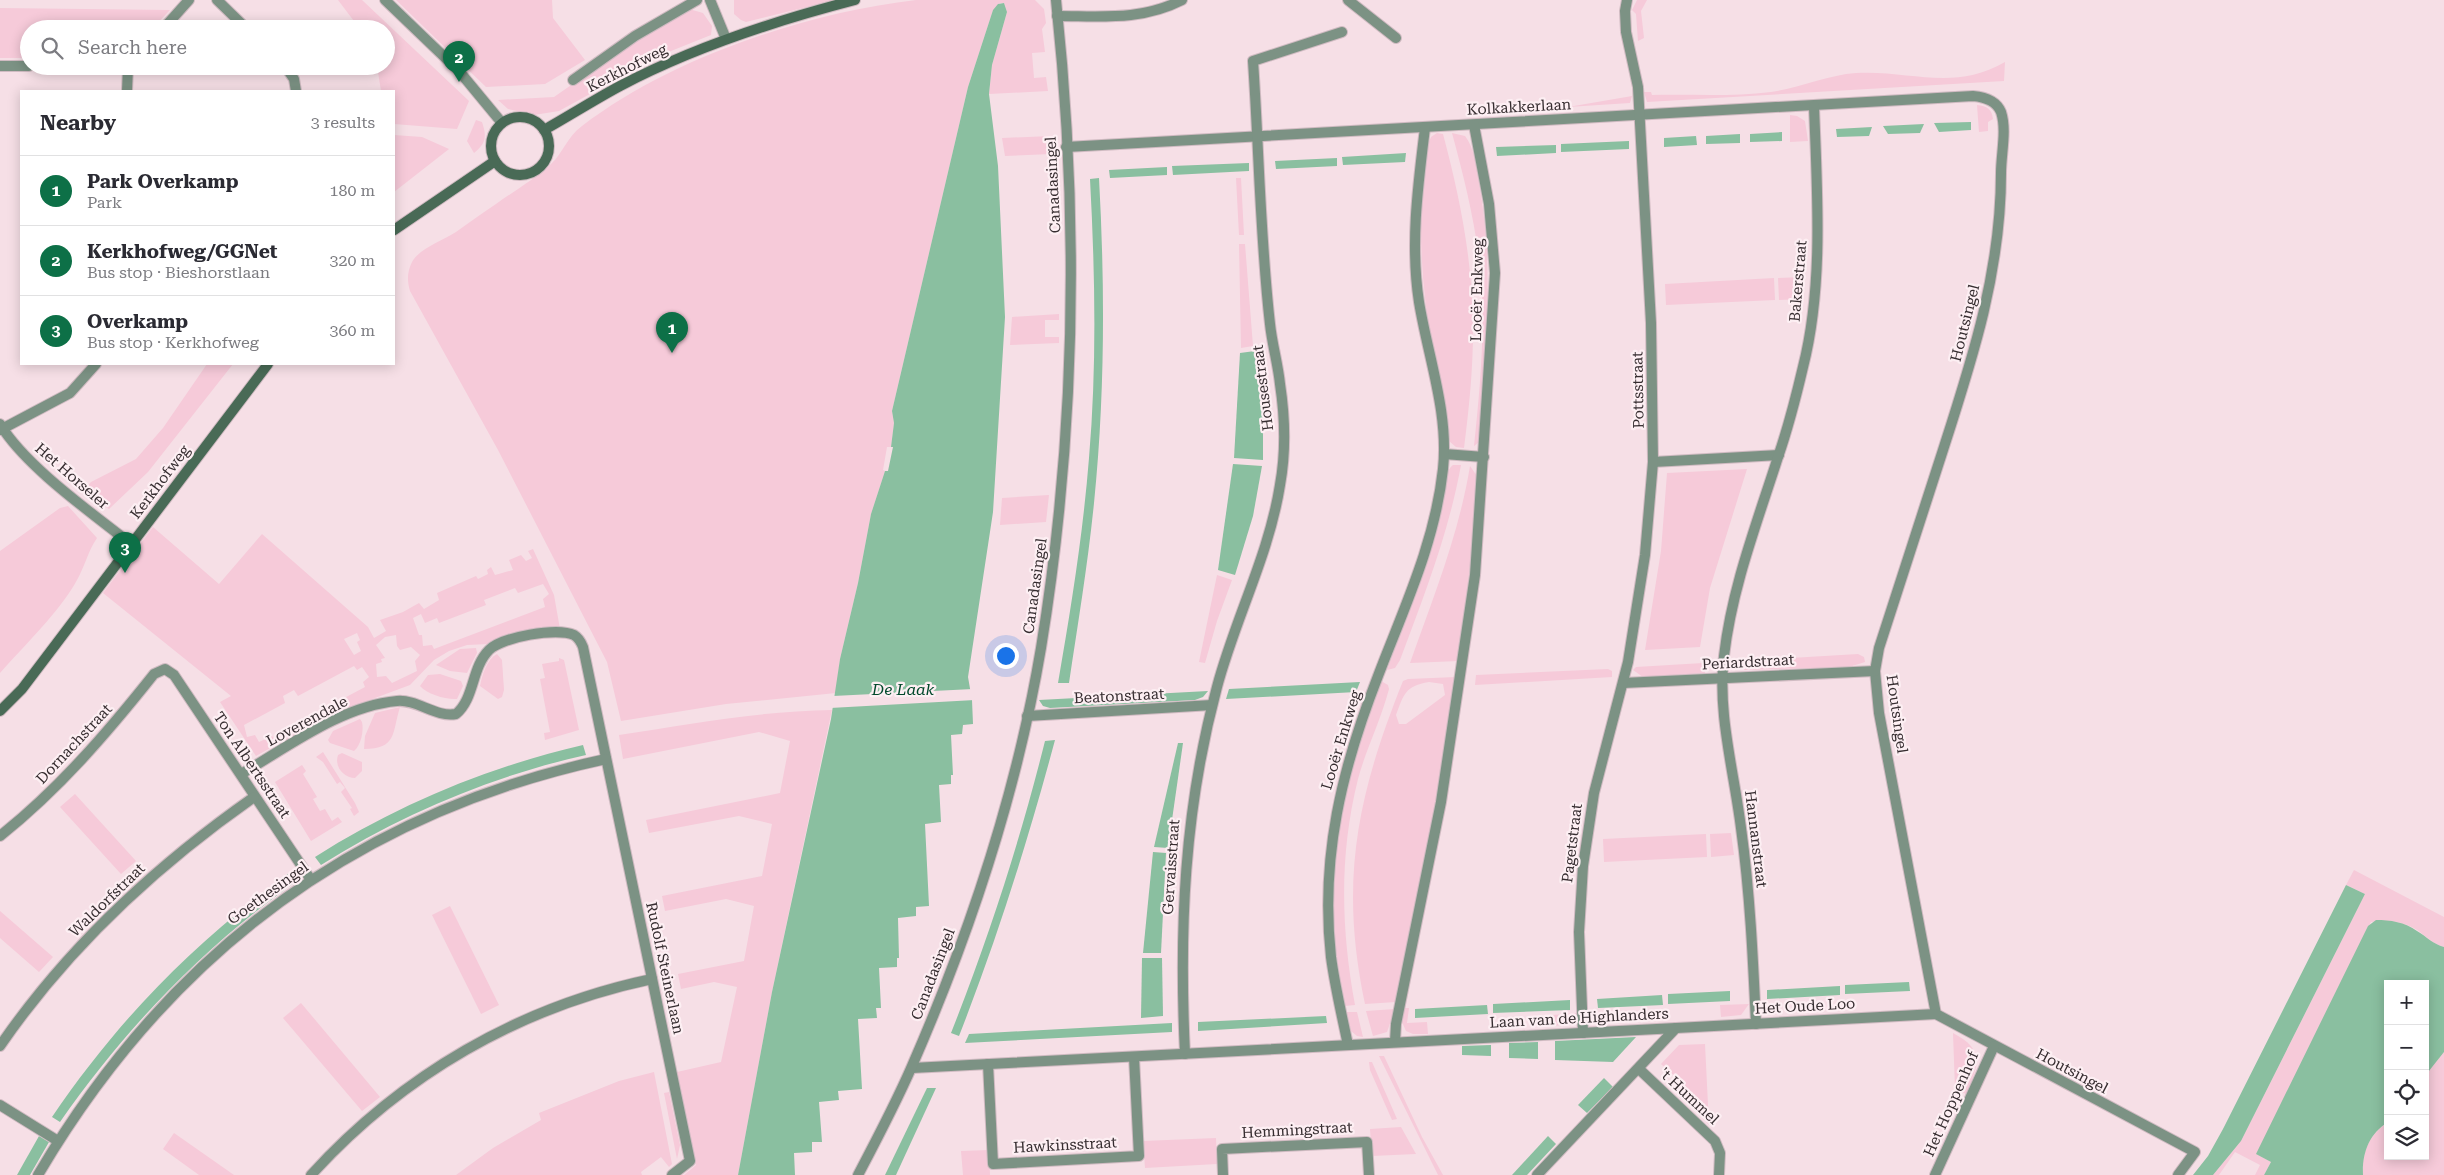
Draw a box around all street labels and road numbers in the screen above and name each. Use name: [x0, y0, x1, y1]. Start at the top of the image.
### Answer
street label: Kerkhofweg: [584, 40, 671, 96]
street label: Kolkakkerlaan: [1466, 95, 1572, 119]
street label: Canadasingel: [1041, 136, 1065, 234]
street label: Looër Enkweg: [1467, 238, 1487, 342]
street label: Bakerstraat: [1785, 239, 1811, 323]
street label: Houtsingel: [1947, 282, 1983, 363]
street label: Housestraat: [1249, 344, 1277, 432]
street label: Pottsstraat: [1628, 351, 1648, 429]
street label: Het Horseler: [31, 439, 113, 513]
street label: Kerkhofweg: [126, 441, 194, 523]
street label: Canadasingel: [1019, 536, 1051, 635]
street label: Periardstraat: [1701, 651, 1795, 673]
street label: Houtsingel: [1883, 674, 1911, 755]
street label: Beatonstraat: [1073, 685, 1165, 707]
street label: Looër Enkweg: [1317, 688, 1365, 792]
street label: Loverendale: [263, 692, 351, 750]
street label: Dornachstraat: [32, 700, 116, 788]
street label: Ton Albertsstraat: [210, 708, 294, 822]
street label: Hannanstraat: [1741, 789, 1771, 889]
street label: Pagetstraat: [1558, 802, 1586, 884]
street label: Gervaisstraat: [1159, 818, 1183, 915]
street label: Goethesingel: [224, 857, 312, 928]
street label: Waldorfstraat: [65, 859, 149, 941]
street label: Rudolf Steinerlaan: [642, 900, 688, 1036]
street label: Canadasingel: [907, 925, 959, 1022]
street label: Het Oude Loo: [1754, 994, 1856, 1018]
street label: Laan van de Highlanders: [1489, 1004, 1669, 1032]
street label: Houtsingel: [2033, 1045, 2111, 1098]
street label: Het Hoppenhof: [1920, 1047, 1983, 1159]
street label: 't Hummel: [1655, 1064, 1723, 1128]
street label: Hemmingstraat: [1241, 1118, 1353, 1142]
street label: Hawkinsstraat: [1013, 1133, 1118, 1157]

